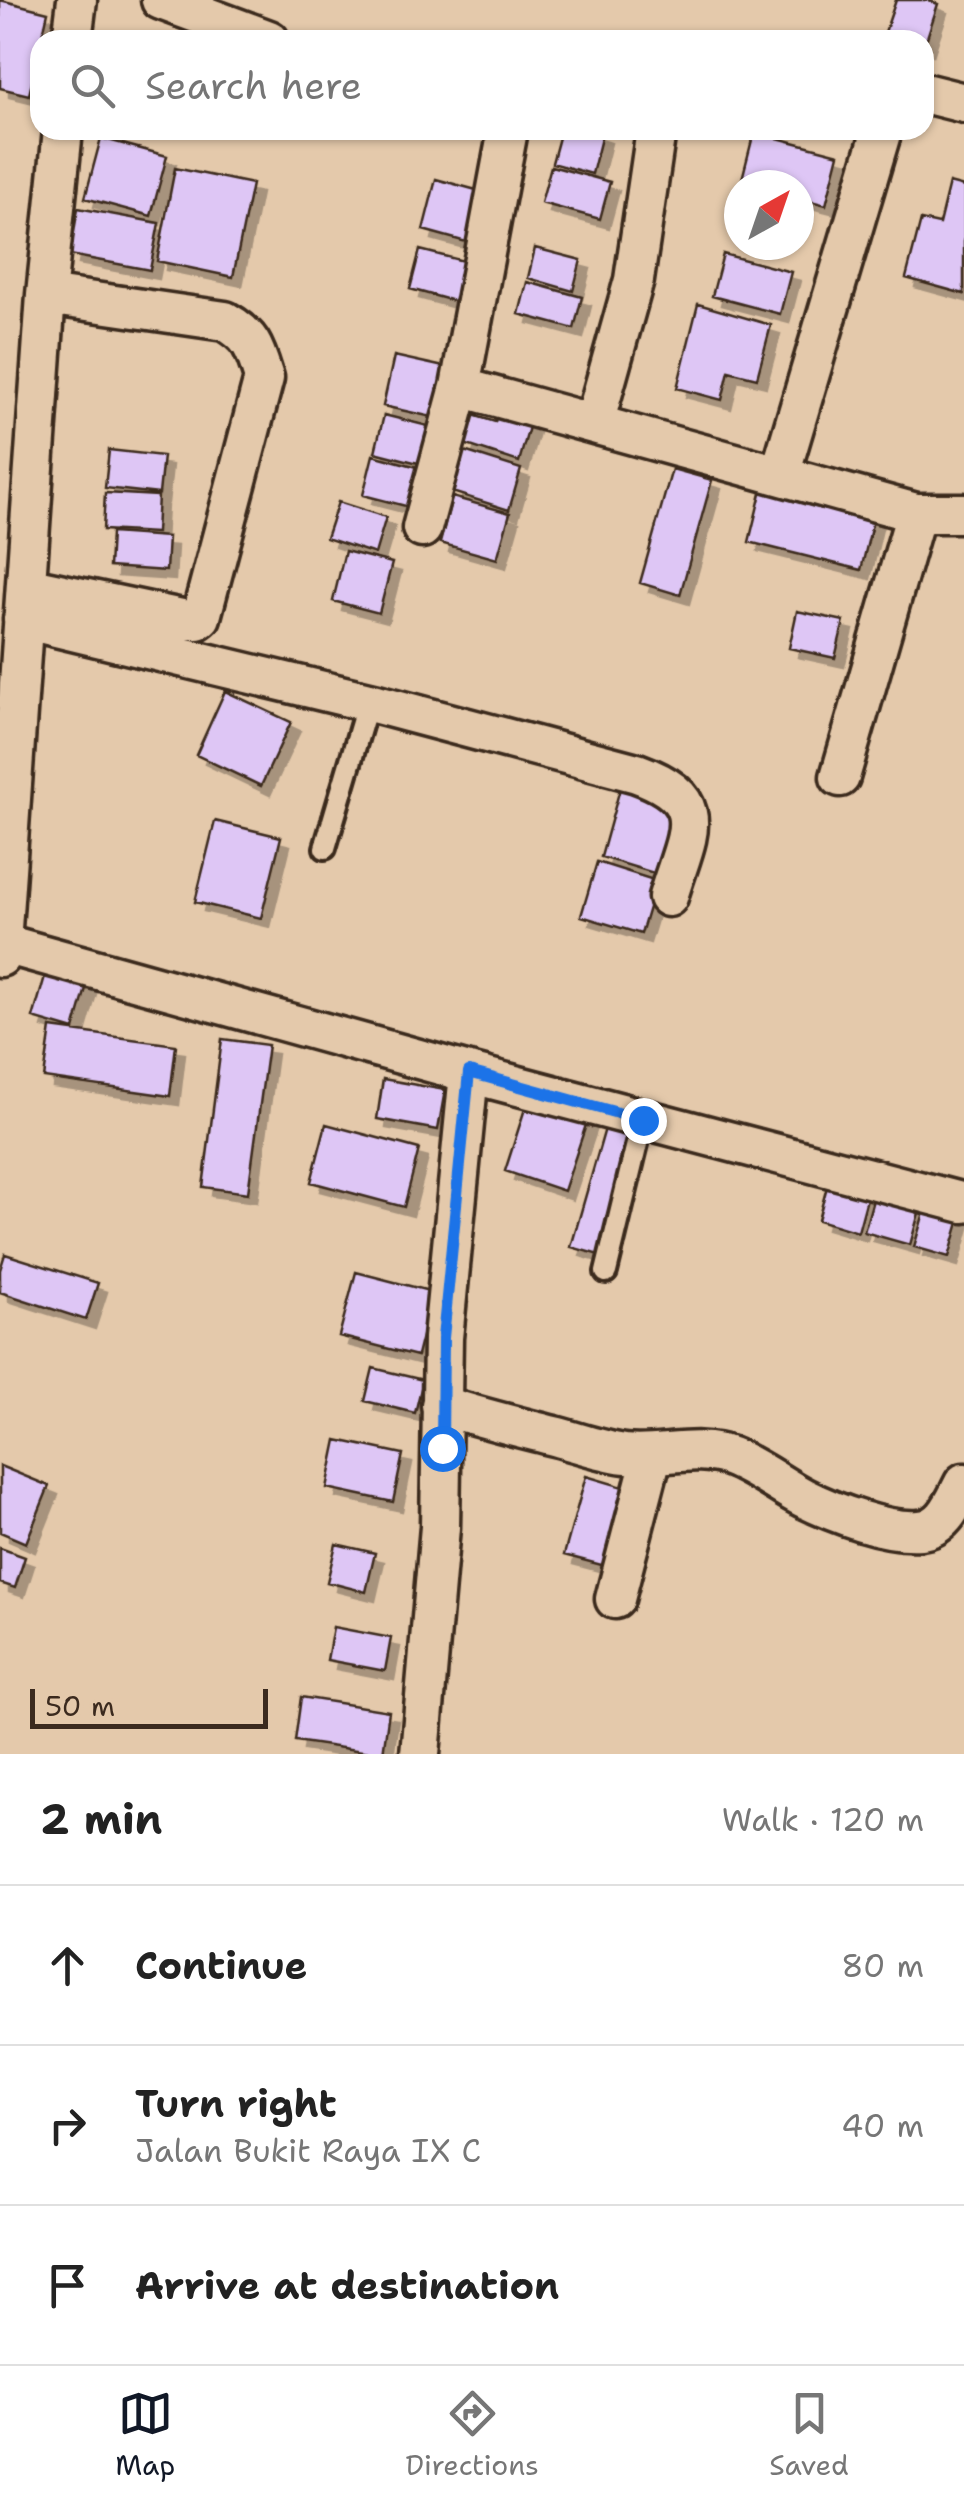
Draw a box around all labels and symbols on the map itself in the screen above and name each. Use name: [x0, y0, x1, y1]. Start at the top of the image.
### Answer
north arrow: [724, 170, 814, 260]
route end: [621, 1098, 667, 1144]
route start: [420, 1426, 466, 1472]
scale bar: [30, 1684, 268, 1728]

